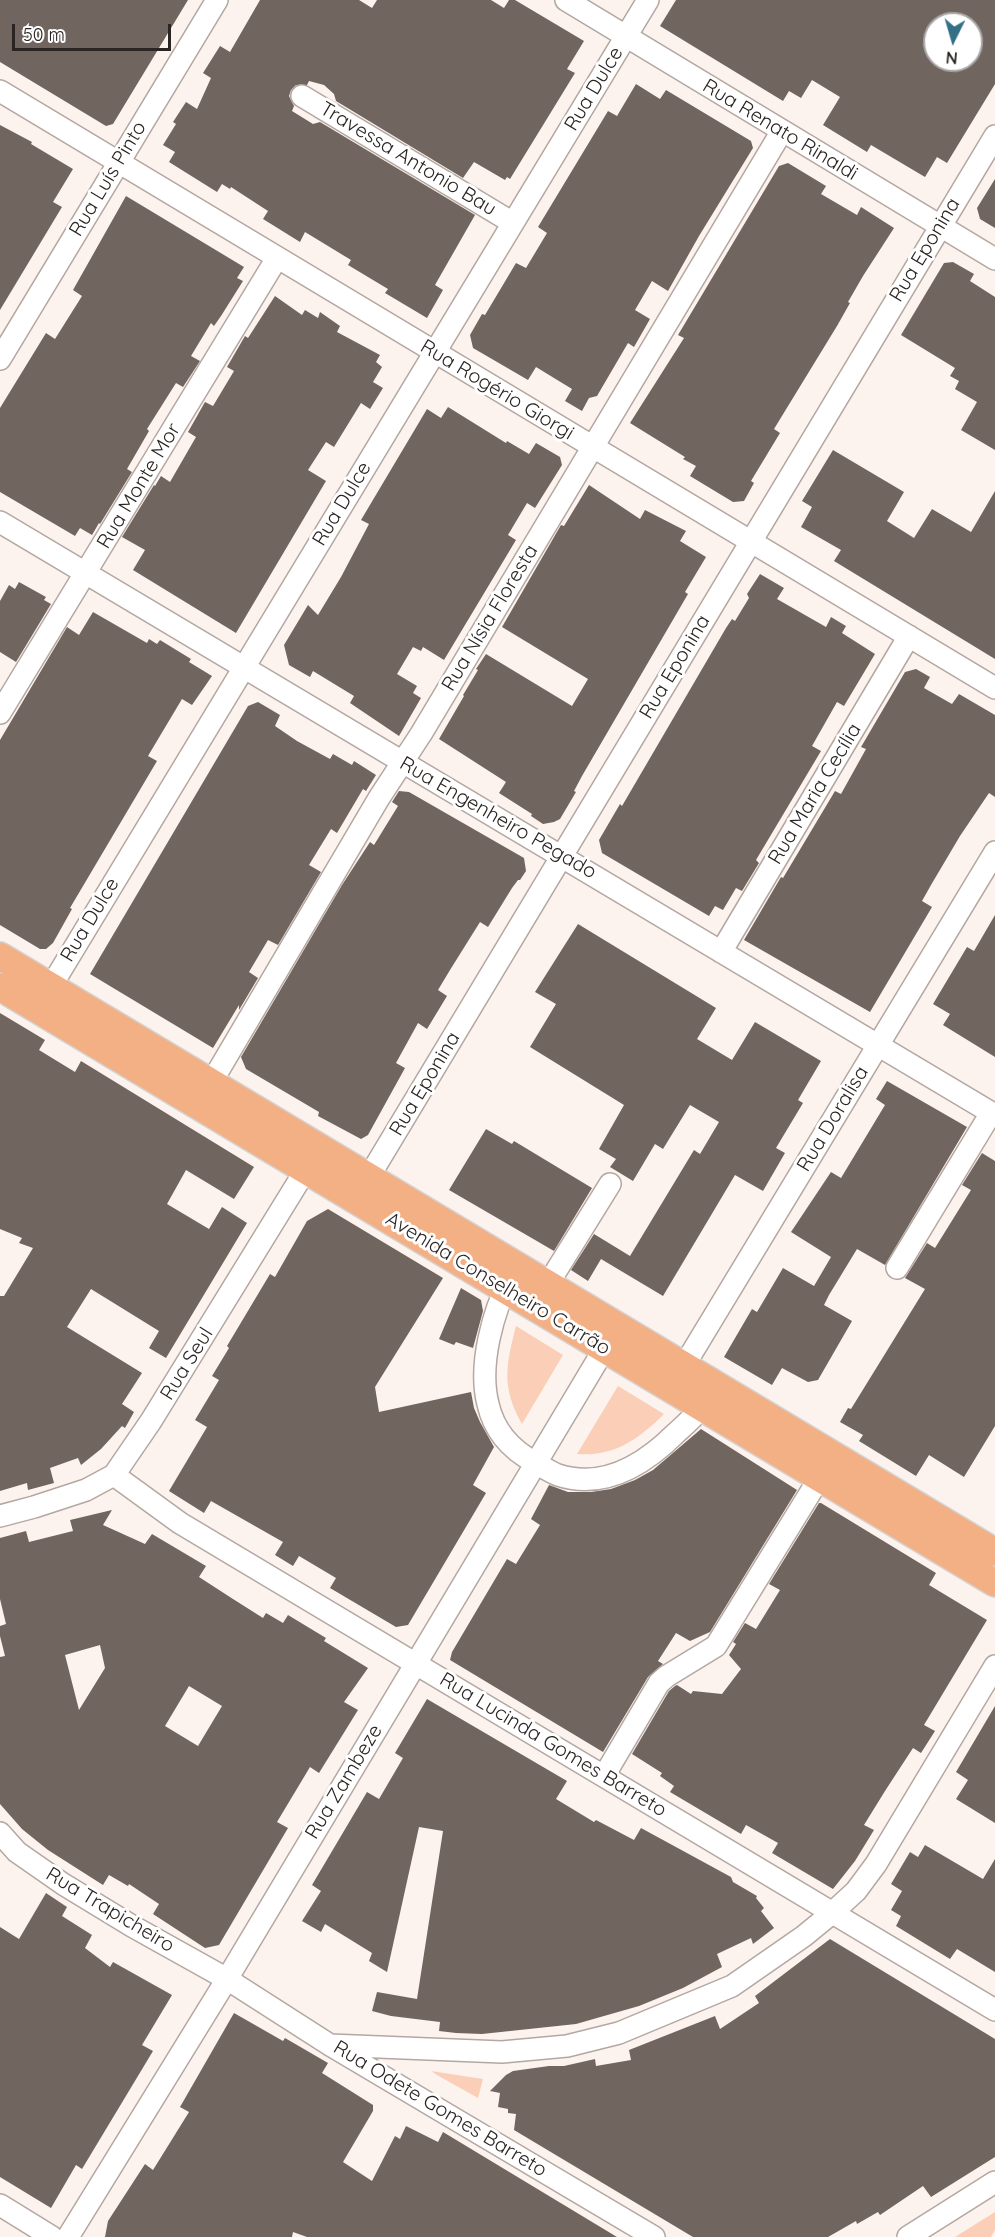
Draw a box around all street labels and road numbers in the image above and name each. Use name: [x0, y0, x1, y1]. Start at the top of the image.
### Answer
street label: Rua Dulce: [560, 43, 628, 135]
street label: Rua Renato Rinaldi: [698, 74, 862, 186]
street label: Travessa Antonio Bau: [315, 97, 501, 221]
street label: Rua Luís Pinto: [64, 117, 152, 241]
street label: Rua Eponina: [885, 194, 965, 306]
street label: Rua Rogério Giorgi: [416, 335, 578, 445]
street label: Rua Monte Mor: [92, 419, 186, 553]
street label: Rua Dulce: [308, 458, 376, 550]
street label: Rua Nísia Floresta: [437, 540, 543, 696]
street label: Rua Eponina: [635, 611, 715, 723]
street label: Rua Maria Cecília: [763, 719, 867, 869]
street label: Rua Engenheiro Pegado: [395, 752, 601, 884]
street label: Rua Dulce: [56, 874, 124, 966]
street label: Rua Eponina: [385, 1028, 465, 1140]
street label: Rua Doralisa: [792, 1062, 874, 1176]
street label: Avenida Conselheiro Carrão: [381, 1207, 615, 1361]
street label: Rua Seul: [155, 1323, 219, 1405]
street label: Rua Lucinda Gomes Barreto: [435, 1668, 671, 1822]
street label: Rua Zambeze: [300, 1720, 388, 1844]
street label: Rua Trapicheiro: [41, 1862, 179, 1958]
street label: Rua Odete Gomes Barreto: [329, 2036, 551, 2182]

